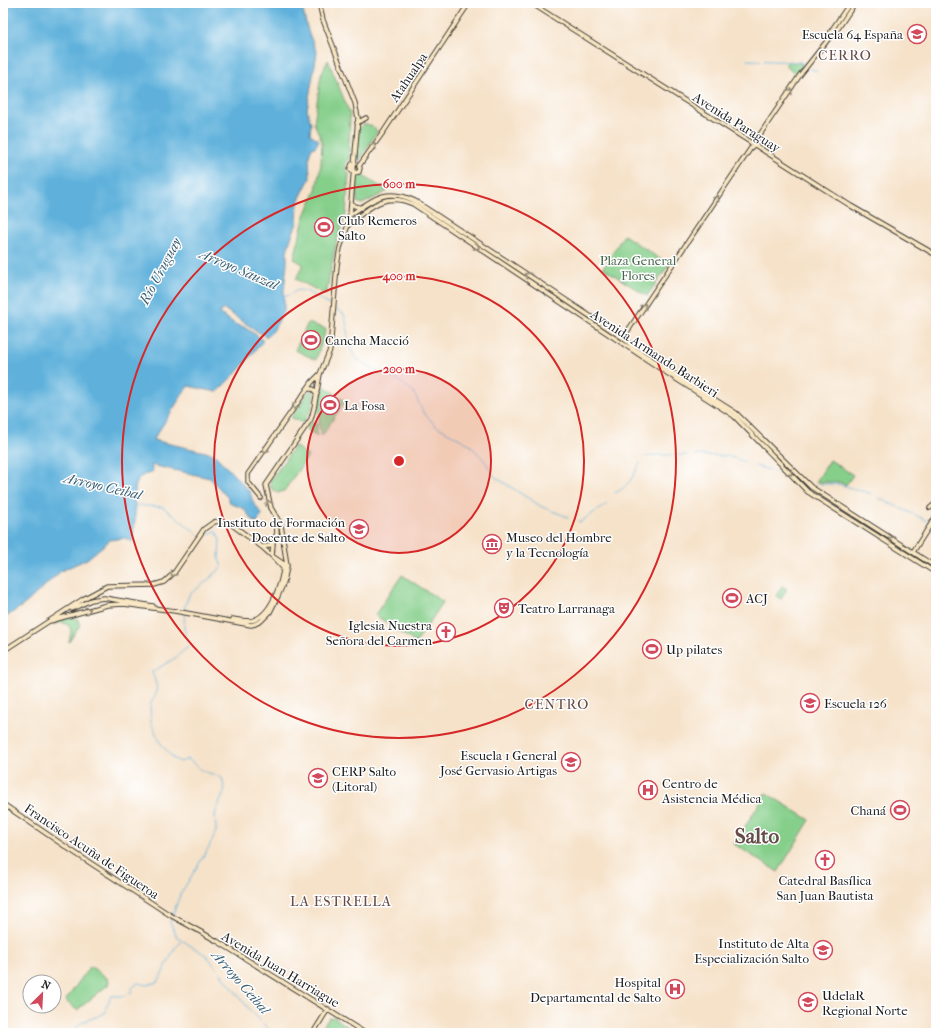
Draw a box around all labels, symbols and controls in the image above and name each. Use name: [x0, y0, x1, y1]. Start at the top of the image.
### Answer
school or university icon: Escuela 64 España: [906, 23, 928, 45]
place label: Escuela 64 España: [802, 27, 904, 42]
district label: CERRO: [818, 47, 872, 64]
street label: Atahualpa: [386, 49, 431, 106]
one-way arrow: [785, 88, 793, 95]
street label: Avenida Paraguay: [689, 89, 784, 156]
one-way arrow: [369, 143, 377, 150]
text: 600 m: [383, 177, 416, 191]
one-way arrow: [712, 195, 720, 202]
place label: Club Remeros Salto: [338, 213, 417, 243]
sports icon: Club Remeros Salto: [313, 216, 335, 238]
water label: Río Uruguay: [135, 234, 186, 308]
one-way arrow: [473, 242, 480, 250]
water label: Arroyo Sauzal: [195, 245, 282, 294]
park label: Plaza General Flores: [600, 253, 677, 283]
text: 400 m: [382, 269, 416, 284]
one-way arrow: [525, 273, 532, 280]
one-way arrow: [640, 303, 647, 310]
street label: Avenida Armando Barbieri: [587, 306, 721, 400]
sports icon: Cancha Macció: [300, 329, 322, 351]
place label: Cancha Macció: [325, 333, 409, 348]
text: 200 m: [383, 362, 416, 376]
sports icon: La Fosa: [319, 394, 341, 416]
place label: La Fosa: [344, 398, 386, 413]
one-way arrow: [293, 402, 300, 409]
one-way arrow: [263, 445, 270, 452]
centre of rings: [392, 454, 406, 468]
one-way arrow: [785, 468, 792, 476]
water label: Arroyo Ceibal: [60, 469, 145, 504]
one-way arrow: [265, 500, 274, 507]
place label: Instituto de Formación Docente de Salto: [218, 515, 345, 545]
school or university icon: Instituto de Formación Docente de Salto: [348, 518, 370, 540]
place label: Museo del Hombre y la Tecnología: [506, 530, 612, 560]
museum icon: Museo del Hombre y la Tecnología: [481, 533, 503, 555]
one-way arrow: [888, 536, 895, 543]
one-way arrow: [170, 569, 177, 576]
sports icon: ACJ: [721, 587, 743, 609]
place label: ACJ: [745, 591, 768, 606]
theatre icon: Teatro Larranaga: [493, 597, 515, 619]
place label: Teatro Larranaga: [518, 601, 616, 616]
one-way arrow: [85, 607, 91, 615]
place label: Iglesia Nuestra Señora del Carmen: [326, 618, 433, 648]
church icon: Iglesia Nuestra Señora del Carmen: [435, 621, 457, 643]
sports icon: Up pilates: [641, 638, 663, 660]
place label: Up pilates: [666, 642, 722, 657]
school or university icon: Escuela 126: [799, 692, 821, 714]
district label: CENTRO: [525, 696, 589, 713]
place label: Escuela 126: [824, 696, 888, 711]
place label: Escuela 1 General José Gervasio Artigas: [439, 748, 557, 778]
school or university icon: Escuela 1 General José Gervasio Artigas: [560, 751, 582, 773]
place label: CERP Salto (Litoral): [332, 764, 397, 794]
school or university icon: CERP Salto (Litoral): [307, 767, 329, 789]
place label: Centro de Asistencia Médica: [661, 776, 763, 806]
hospital icon: Centro de Asistencia Médica: [637, 779, 659, 801]
sports icon: Chaná: [889, 799, 911, 821]
street label: Francisco Acuña de Figueroa: [21, 801, 163, 903]
place label: Chaná: [850, 803, 887, 818]
district label: Salto: [735, 824, 780, 848]
church icon: Catedral Basílica San Juan Bautista: [814, 849, 836, 871]
place label: Catedral Basílica San Juan Bautista: [776, 873, 875, 903]
district label: LA ESTRELLA: [290, 893, 392, 910]
street label: Avenida Juan Harriague: [218, 928, 343, 1011]
place label: Instituto de Alta Especialización Salto: [694, 936, 810, 966]
school or university icon: Instituto de Alta Especialización Salto: [812, 939, 834, 961]
water label: Arroyo Ceibal: [207, 945, 274, 1019]
north arrow: [22, 974, 62, 1014]
place label: Hospital Departamental de Salto: [530, 975, 661, 1005]
text: N: [39, 978, 53, 993]
hospital icon: Hospital Departamental de Salto: [664, 978, 686, 1000]
place label: UdelaR Regional Norte: [822, 988, 908, 1018]
school or university icon: UdelaR Regional Norte: [797, 991, 819, 1013]

